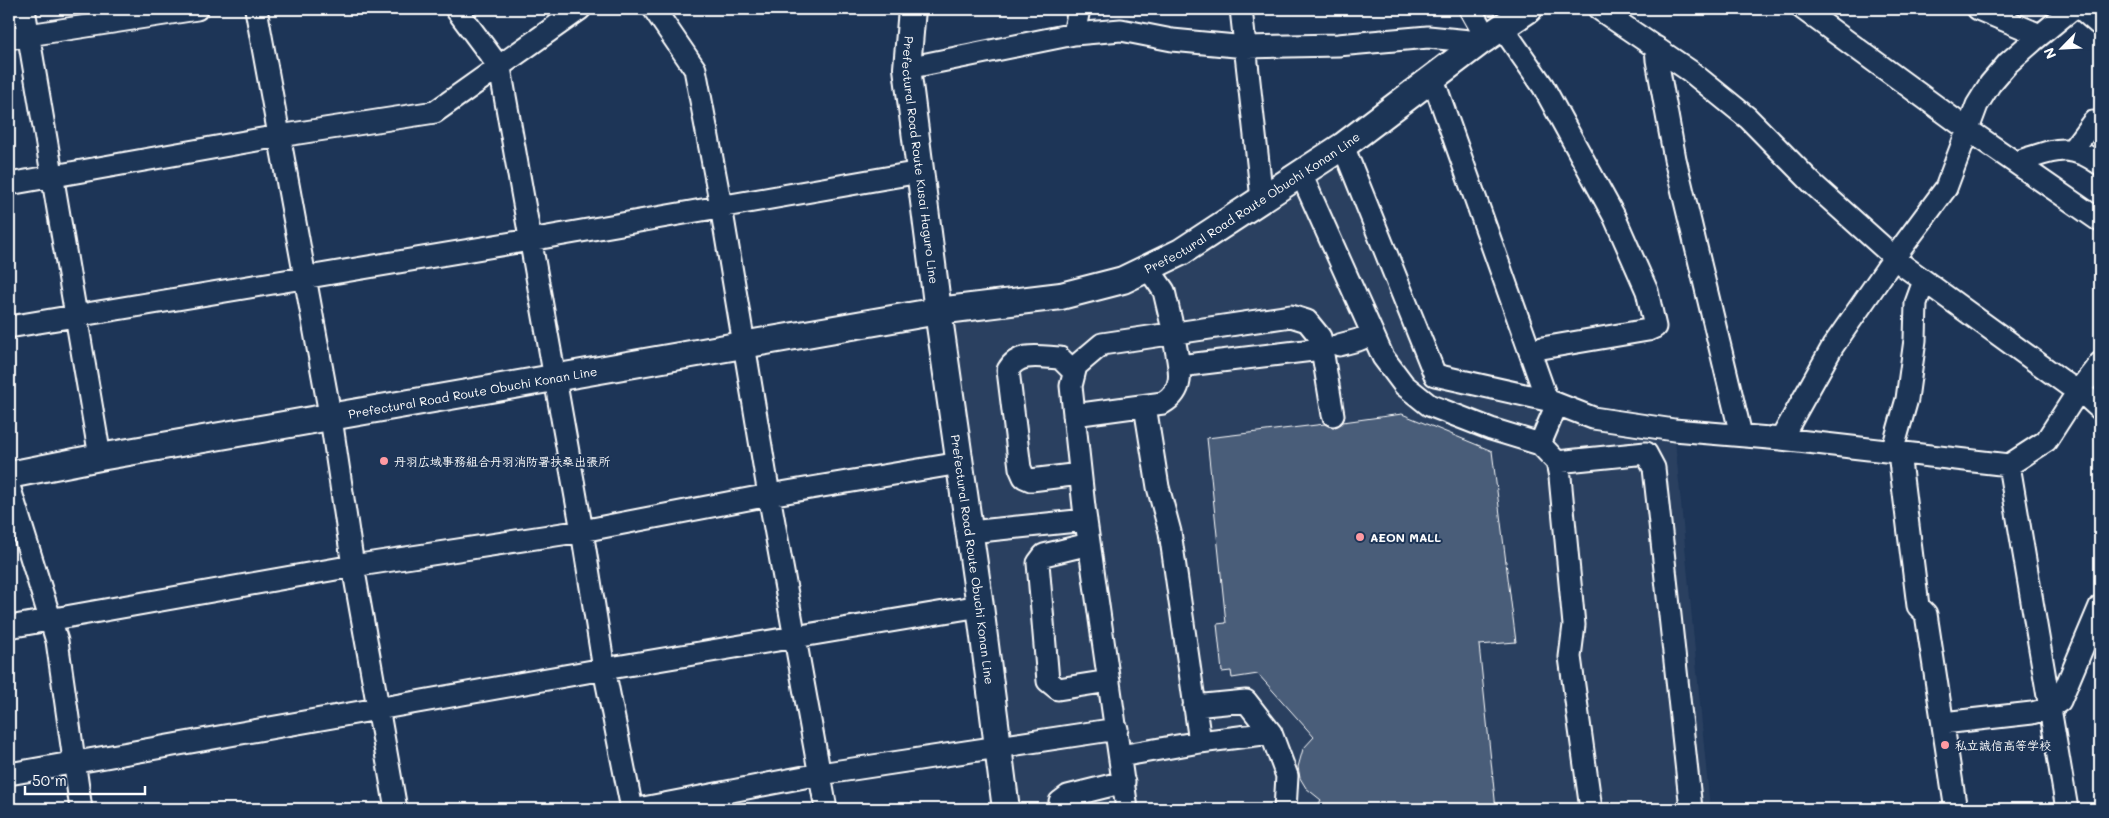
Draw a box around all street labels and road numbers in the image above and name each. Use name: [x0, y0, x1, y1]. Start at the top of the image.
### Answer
street label: Prefectural Road Route Kusai Haguro Line: [899, 36, 942, 285]
street label: Prefectural Road Route Obuchi Konan Line: [1142, 128, 1363, 277]
street label: Prefectural Road Route Obuchi Konan Line: [347, 363, 598, 422]
street label: Prefectural Road Route Obuchi Konan Line: [948, 433, 998, 685]

